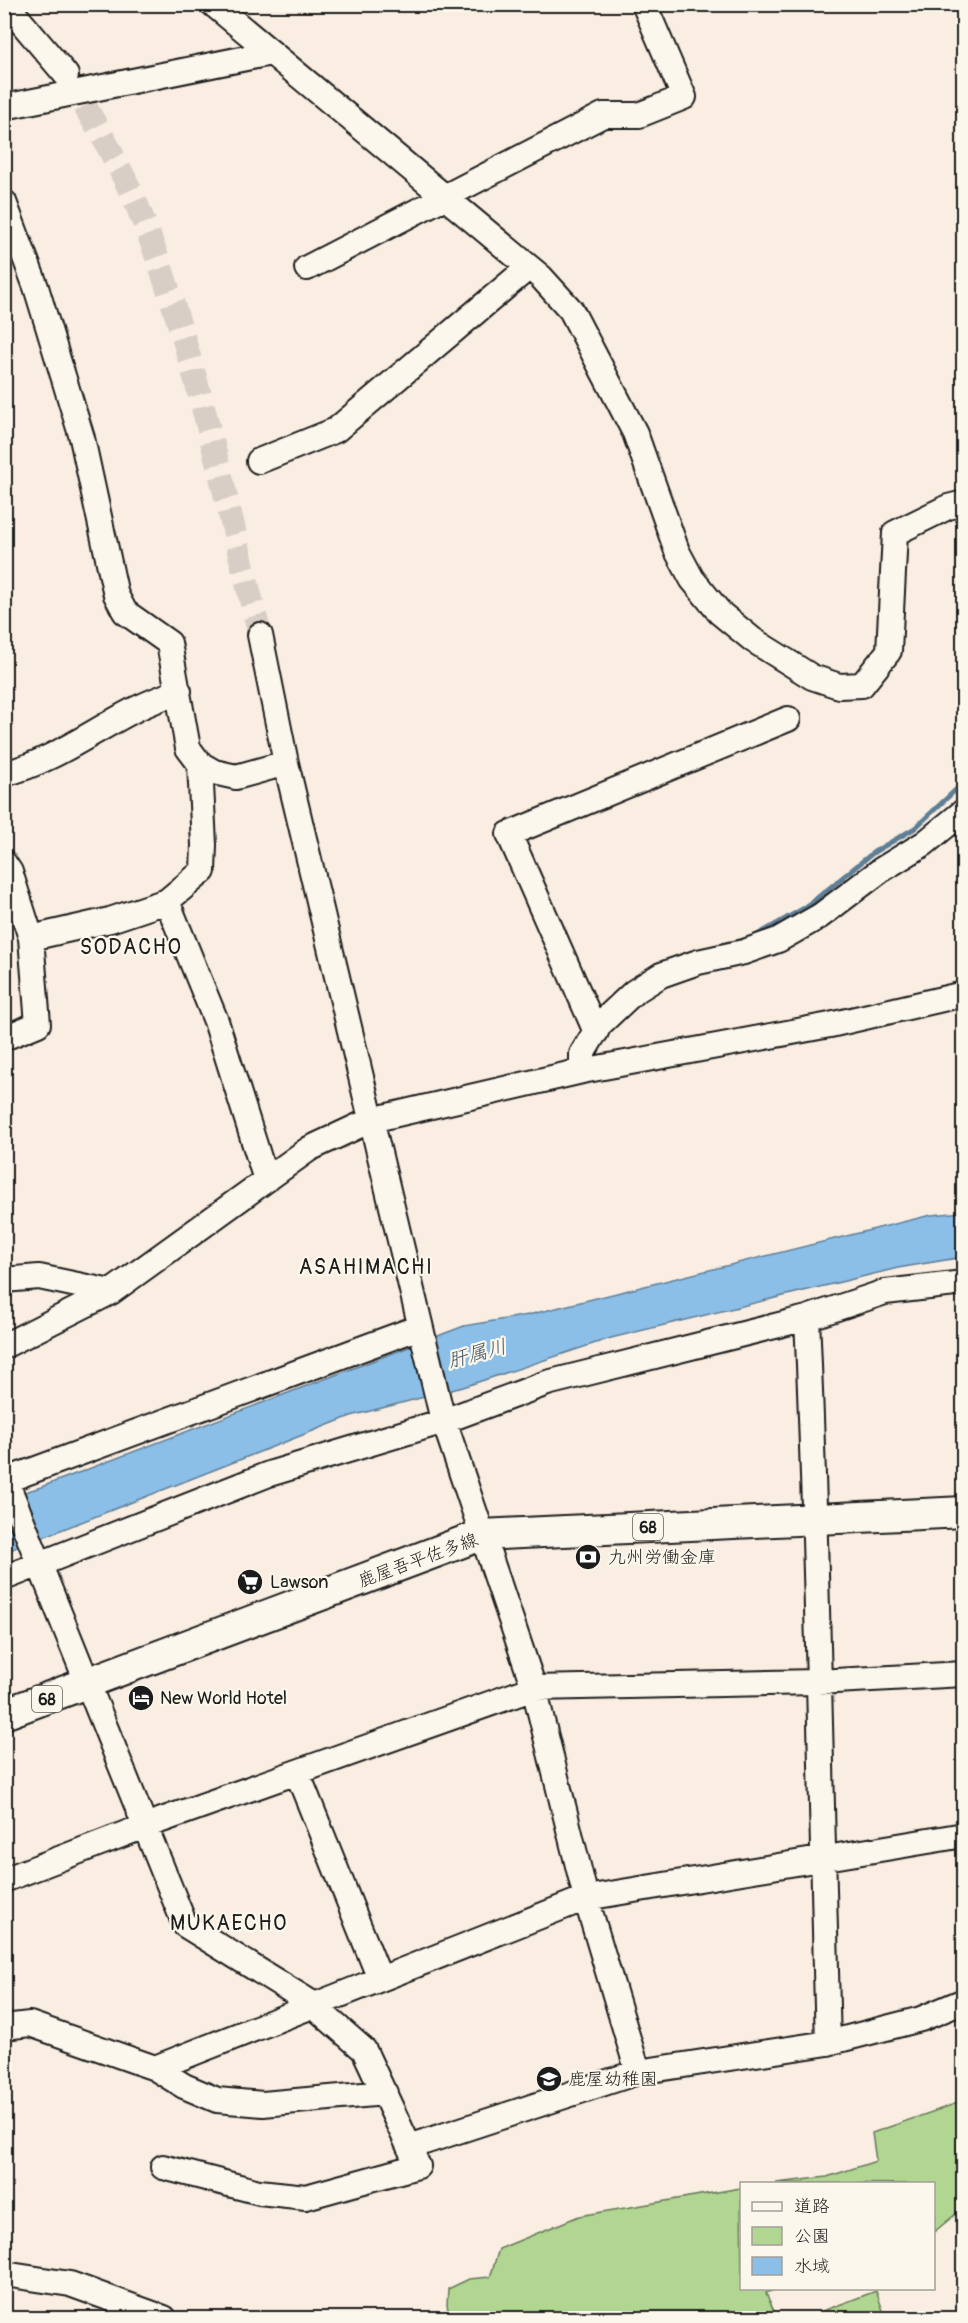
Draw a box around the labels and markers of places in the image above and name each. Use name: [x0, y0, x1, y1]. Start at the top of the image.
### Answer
bank icon: 九州労働金庫: [573, 1542, 603, 1572]
place label: 九州労働金庫: [608, 1546, 716, 1569]
supermarket icon: Lawson: [235, 1567, 265, 1597]
place label: Lawson: [270, 1571, 328, 1594]
hotel icon: New World Hotel: [126, 1683, 156, 1713]
place label: New World Hotel: [160, 1687, 287, 1710]
school or university icon: 鹿屋幼稚園: [534, 2064, 564, 2094]
place label: 鹿屋幼稚園: [568, 2068, 658, 2091]

